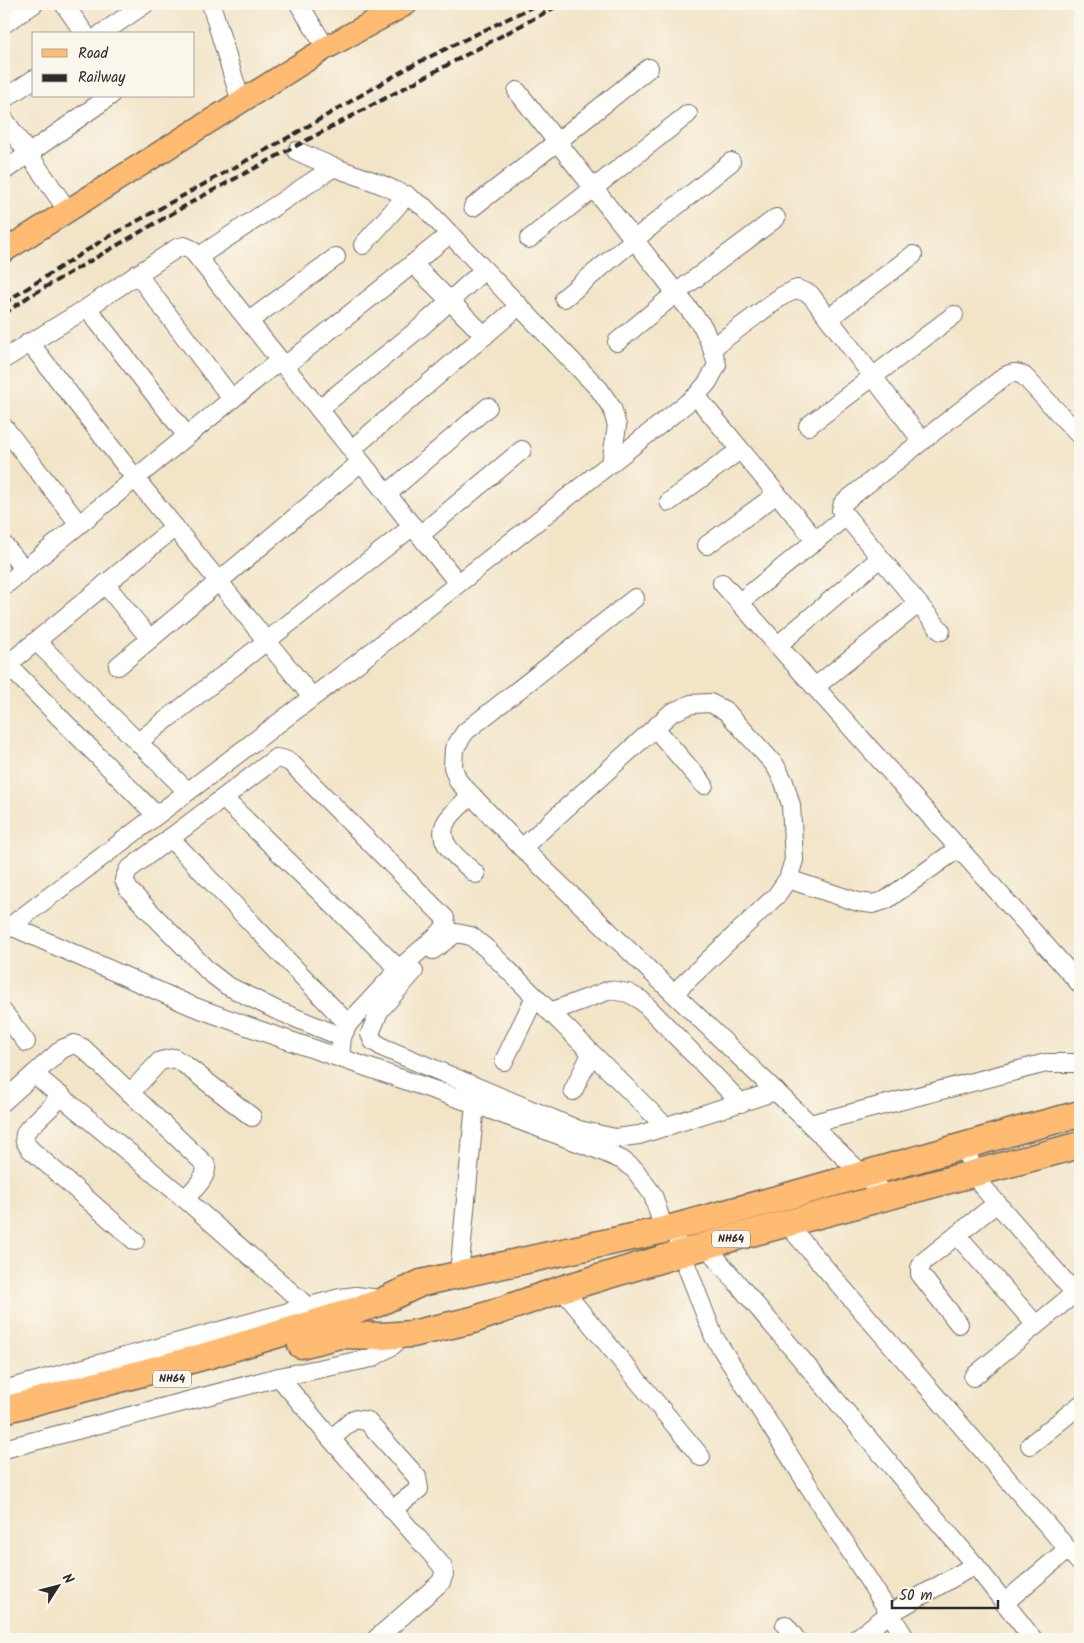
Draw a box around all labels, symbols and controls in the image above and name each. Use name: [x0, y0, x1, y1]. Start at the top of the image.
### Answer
legend: [32, 32, 195, 98]
text: Road: [78, 42, 109, 66]
text: Railway: [78, 66, 126, 90]
road number: NH64: [712, 1230, 750, 1248]
road number: NH64: [153, 1370, 191, 1388]
north arrow: [32, 1560, 82, 1610]
text: N: [56, 1569, 79, 1589]
scale bar: [892, 1578, 998, 1610]
text: 50 m: [899, 1584, 933, 1608]

